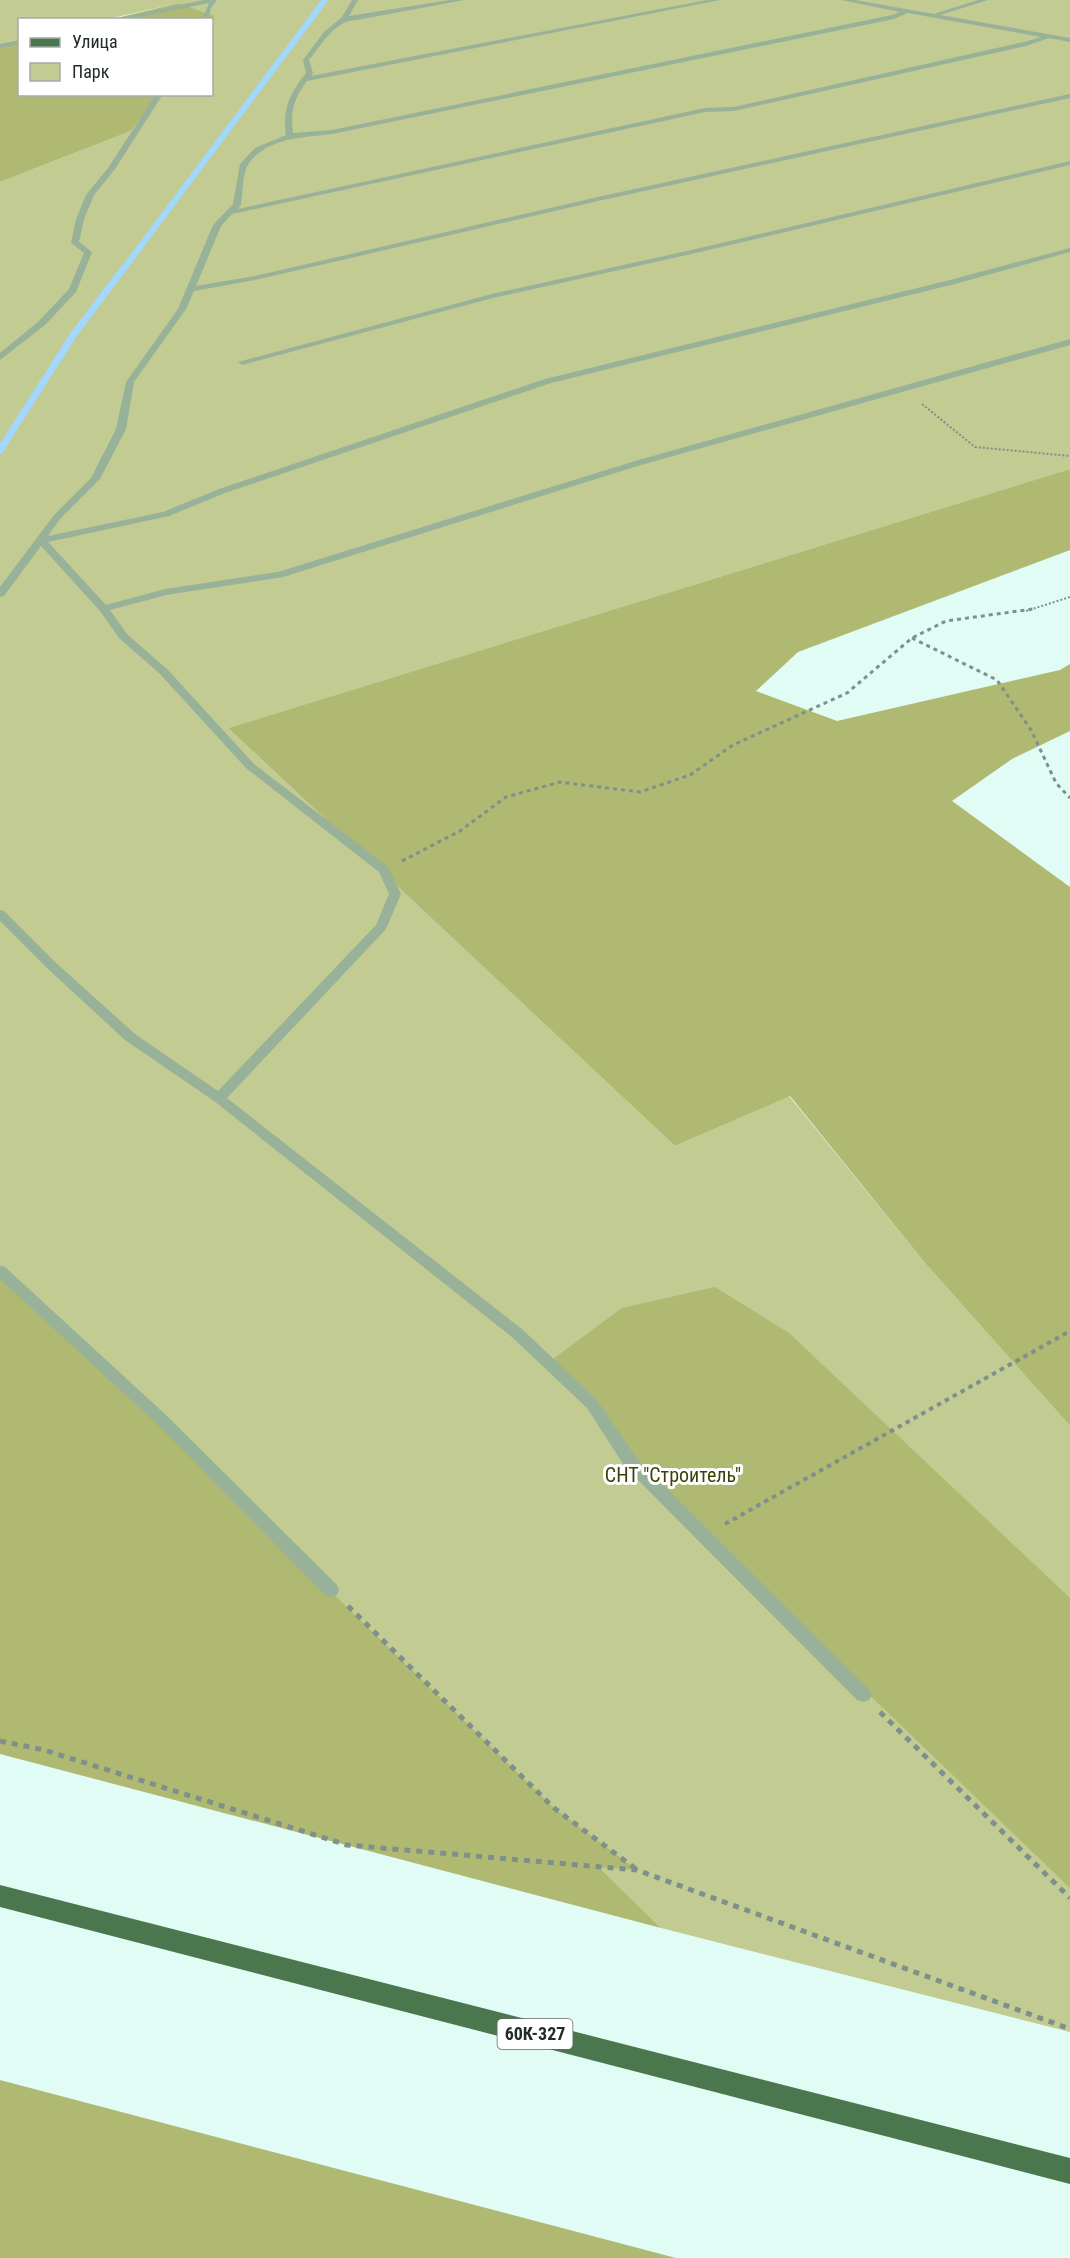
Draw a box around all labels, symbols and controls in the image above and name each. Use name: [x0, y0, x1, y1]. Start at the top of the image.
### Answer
legend: [18, 18, 213, 96]
text: Улица: [72, 31, 118, 52]
text: Парк: [72, 61, 110, 82]
park label: СНТ "Строитель": [605, 1463, 741, 1487]
road number: 60К-327: [498, 2019, 572, 2049]

